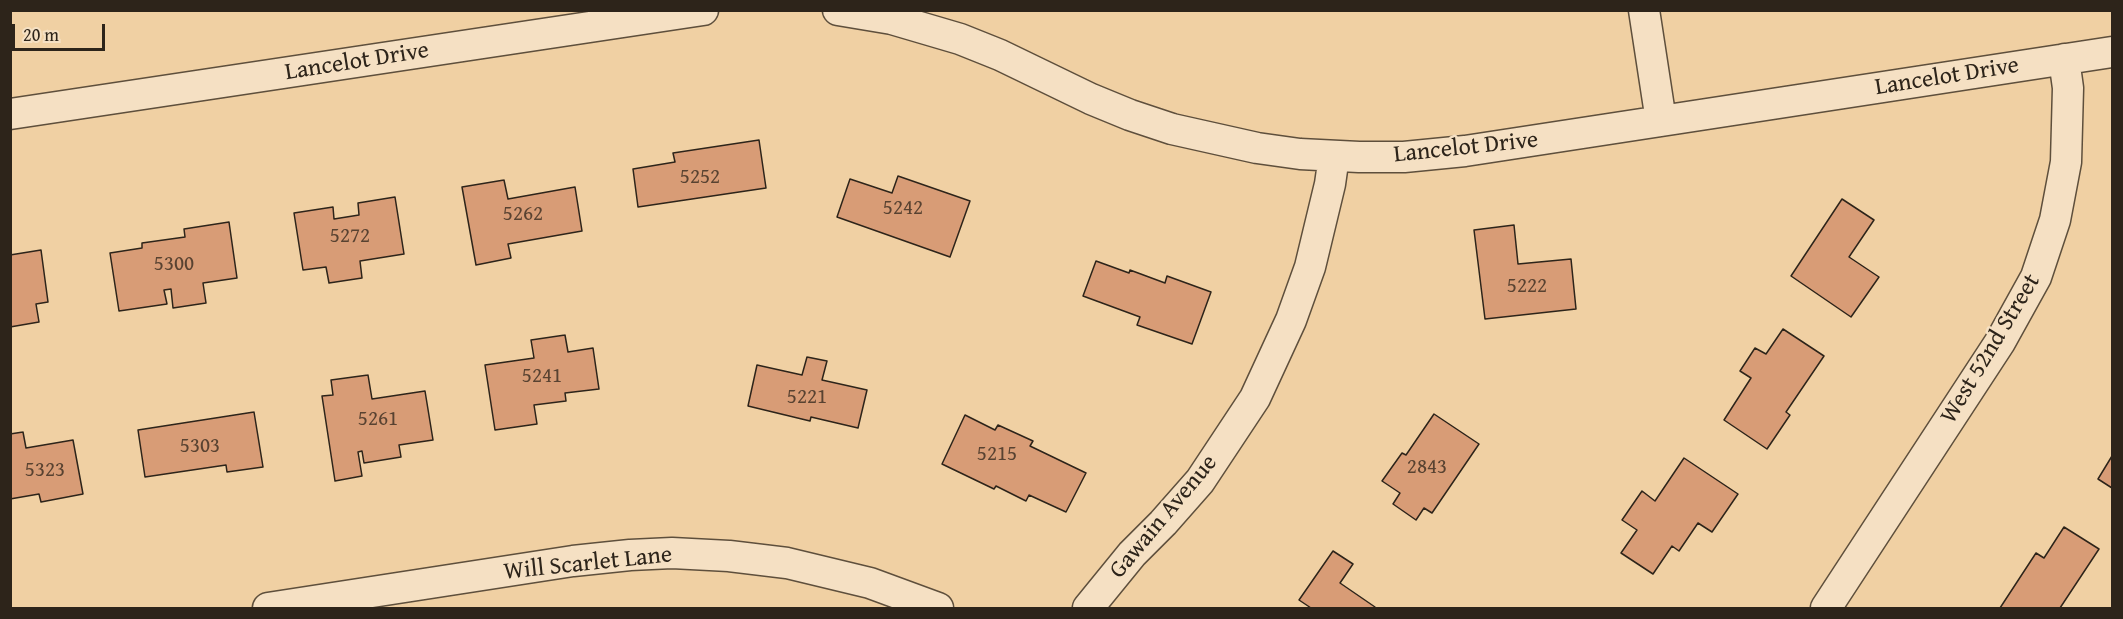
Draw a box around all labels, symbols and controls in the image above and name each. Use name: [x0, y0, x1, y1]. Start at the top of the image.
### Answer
scale bar: [15, 12, 108, 50]
text: 20 m: [23, 21, 59, 48]
street label: Lancelot Drive: [283, 36, 431, 88]
street label: Lancelot Drive: [1873, 51, 2021, 103]
street label: Lancelot Drive: [1392, 126, 1540, 170]
house number: 5252: [680, 165, 720, 191]
house number: 5242: [883, 196, 923, 222]
house number: 5262: [503, 202, 543, 228]
house number: 5272: [330, 224, 370, 250]
house number: 5300: [154, 252, 194, 278]
street label: West 52nd Street: [1935, 269, 2047, 429]
house number: 5222: [1507, 274, 1547, 300]
house number: 5241: [522, 364, 562, 390]
house number: 5221: [787, 385, 827, 411]
house number: 5261: [358, 407, 398, 433]
house number: 5303: [180, 434, 220, 460]
house number: 5215: [977, 442, 1017, 468]
street label: Gawain Avenue: [1104, 449, 1224, 585]
house number: 2843: [1407, 455, 1447, 481]
house number: 5323: [25, 458, 65, 484]
street label: Will Scarlet Lane: [502, 541, 674, 587]

